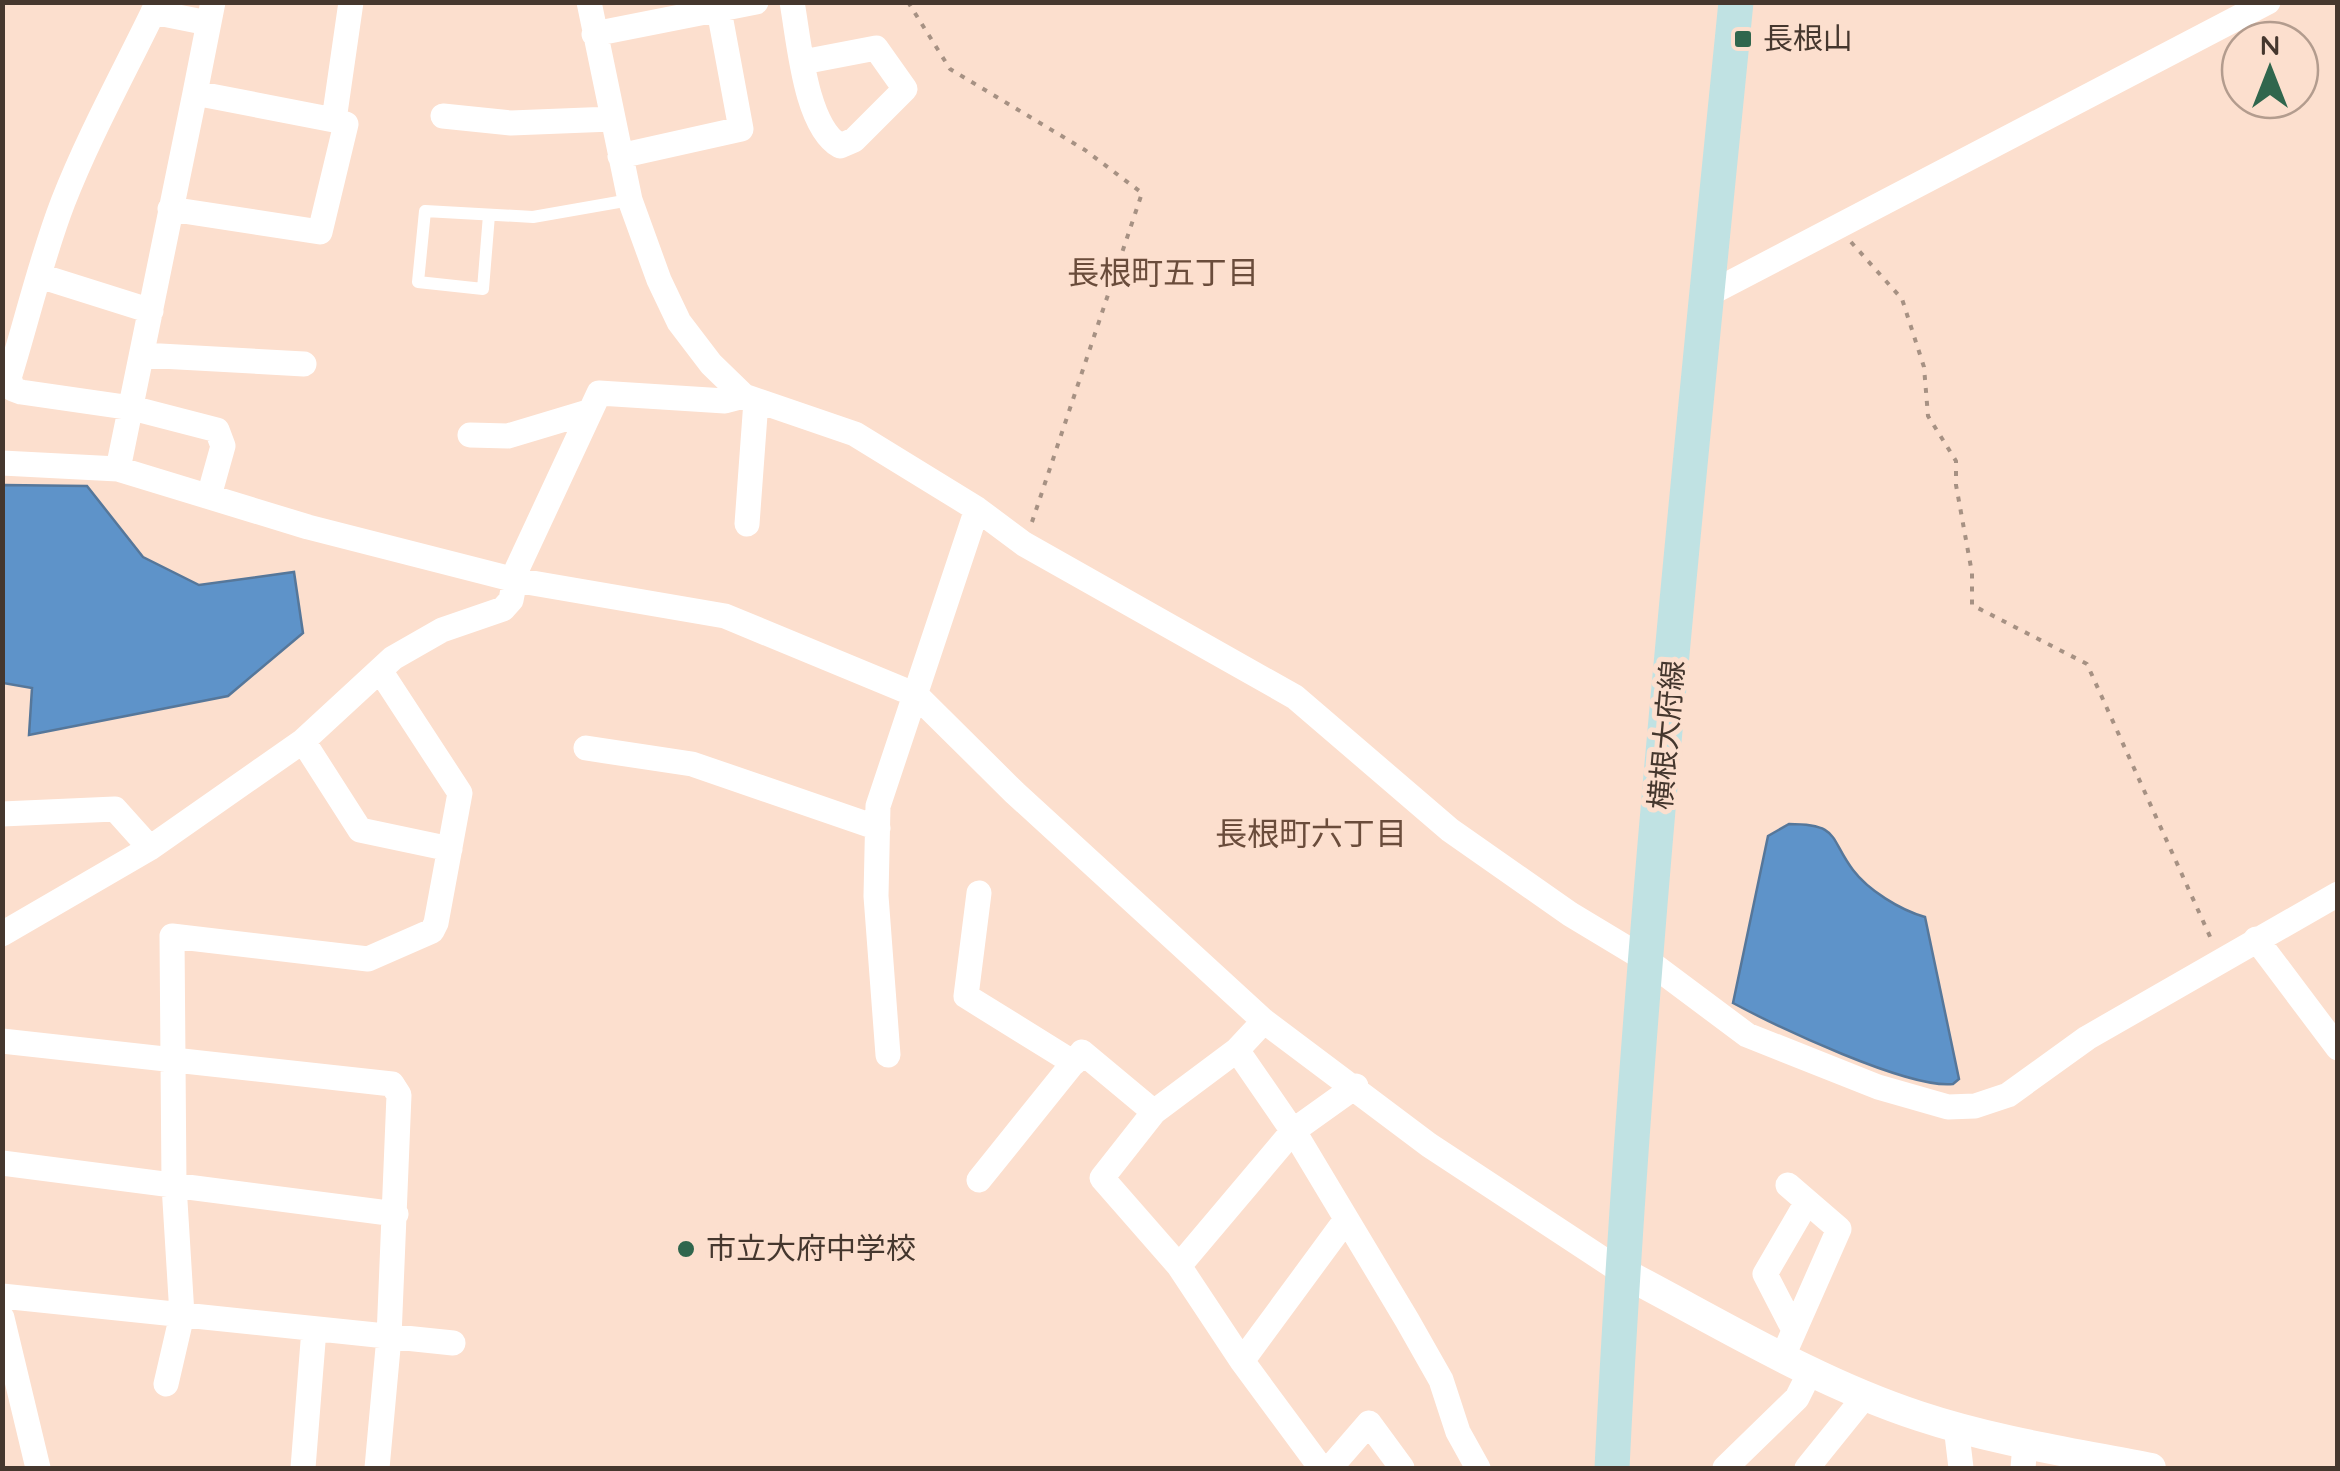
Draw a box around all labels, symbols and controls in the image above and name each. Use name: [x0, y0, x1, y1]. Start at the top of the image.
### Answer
place label: 長根山: [1763, 19, 1853, 57]
north arrow: [2220, 20, 2320, 120]
text: N: [2260, 27, 2280, 62]
marker: 長根山: [1732, 28, 1754, 50]
district label: 長根町五丁目: [1067, 252, 1259, 292]
street label: 横根大府線: [1641, 659, 1691, 811]
district label: 長根町六丁目: [1215, 813, 1407, 853]
place label: 市立大府中学校: [706, 1229, 916, 1267]
marker: 市立大府中学校: [675, 1238, 697, 1260]

